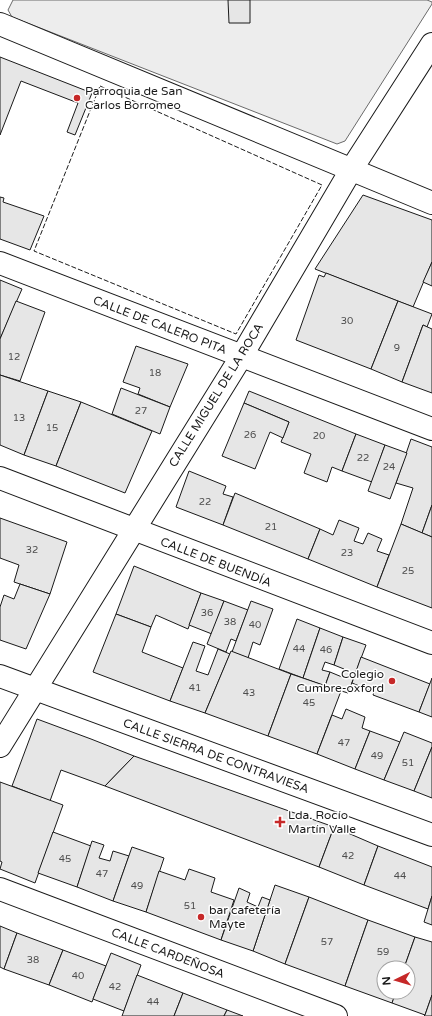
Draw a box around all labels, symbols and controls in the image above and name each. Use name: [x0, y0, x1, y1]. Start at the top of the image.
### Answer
place label: Parroquia de San Carlos Borromeo: [85, 84, 182, 112]
marker: Parroquia de San Carlos Borromeo: [72, 93, 82, 103]
street label: CALLE DE CALERO PITA: [91, 293, 229, 357]
house number: 30: [341, 315, 353, 327]
street label: CALLE MIGUEL DE LA ROCA: [166, 320, 266, 469]
house number: 9: [394, 342, 400, 354]
house number: 12: [8, 351, 20, 363]
house number: 18: [149, 367, 161, 379]
house number: 27: [135, 405, 147, 417]
house number: 13: [13, 412, 25, 424]
house number: 15: [46, 422, 58, 434]
house number: 26: [244, 429, 256, 441]
house number: 20: [313, 430, 325, 442]
house number: 22: [357, 452, 369, 464]
house number: 24: [383, 461, 395, 473]
house number: 22: [199, 496, 211, 508]
house number: 21: [265, 521, 277, 533]
street label: CALLE DE BUENDÍA: [159, 534, 274, 590]
house number: 32: [26, 544, 38, 556]
house number: 23: [341, 547, 353, 559]
house number: 25: [402, 565, 414, 577]
house number: 36: [201, 607, 213, 619]
house number: 38: [224, 616, 236, 628]
house number: 40: [249, 619, 261, 631]
house number: 44: [293, 643, 305, 655]
house number: 46: [320, 644, 332, 656]
place label: Colegio Cumbre-oxford: [296, 667, 384, 695]
marker: Colegio Cumbre-oxford: [387, 676, 397, 686]
house number: 41: [189, 682, 201, 694]
house number: 43: [243, 687, 255, 699]
house number: 45: [303, 697, 315, 709]
street label: CALLE SIERRA DE CONTRAVIESA: [121, 716, 311, 796]
house number: 47: [338, 737, 350, 749]
house number: 49: [371, 750, 383, 762]
house number: 51: [402, 757, 414, 769]
place label: Lda. Rocío Martín Valle: [288, 808, 356, 836]
marker: Lda. Rocío Martín Valle: [275, 817, 285, 827]
house number: 42: [342, 850, 354, 862]
house number: 45: [59, 853, 71, 865]
house number: 47: [96, 868, 108, 880]
house number: 44: [394, 870, 406, 882]
house number: 49: [131, 880, 143, 892]
house number: 51: [184, 900, 196, 912]
place label: bar cafetería Mayte: [209, 903, 281, 931]
marker: bar cafetería Mayte: [196, 912, 206, 922]
street label: CALLE CARDEÑOSA: [109, 925, 227, 981]
house number: 57: [321, 936, 333, 948]
house number: 59: [377, 946, 389, 958]
house number: 38: [27, 954, 39, 966]
north arrow: [376, 960, 416, 1000]
house number: 40: [72, 970, 84, 982]
text: N: [380, 976, 393, 986]
house number: 42: [109, 981, 121, 993]
house number: 44: [147, 996, 159, 1008]

